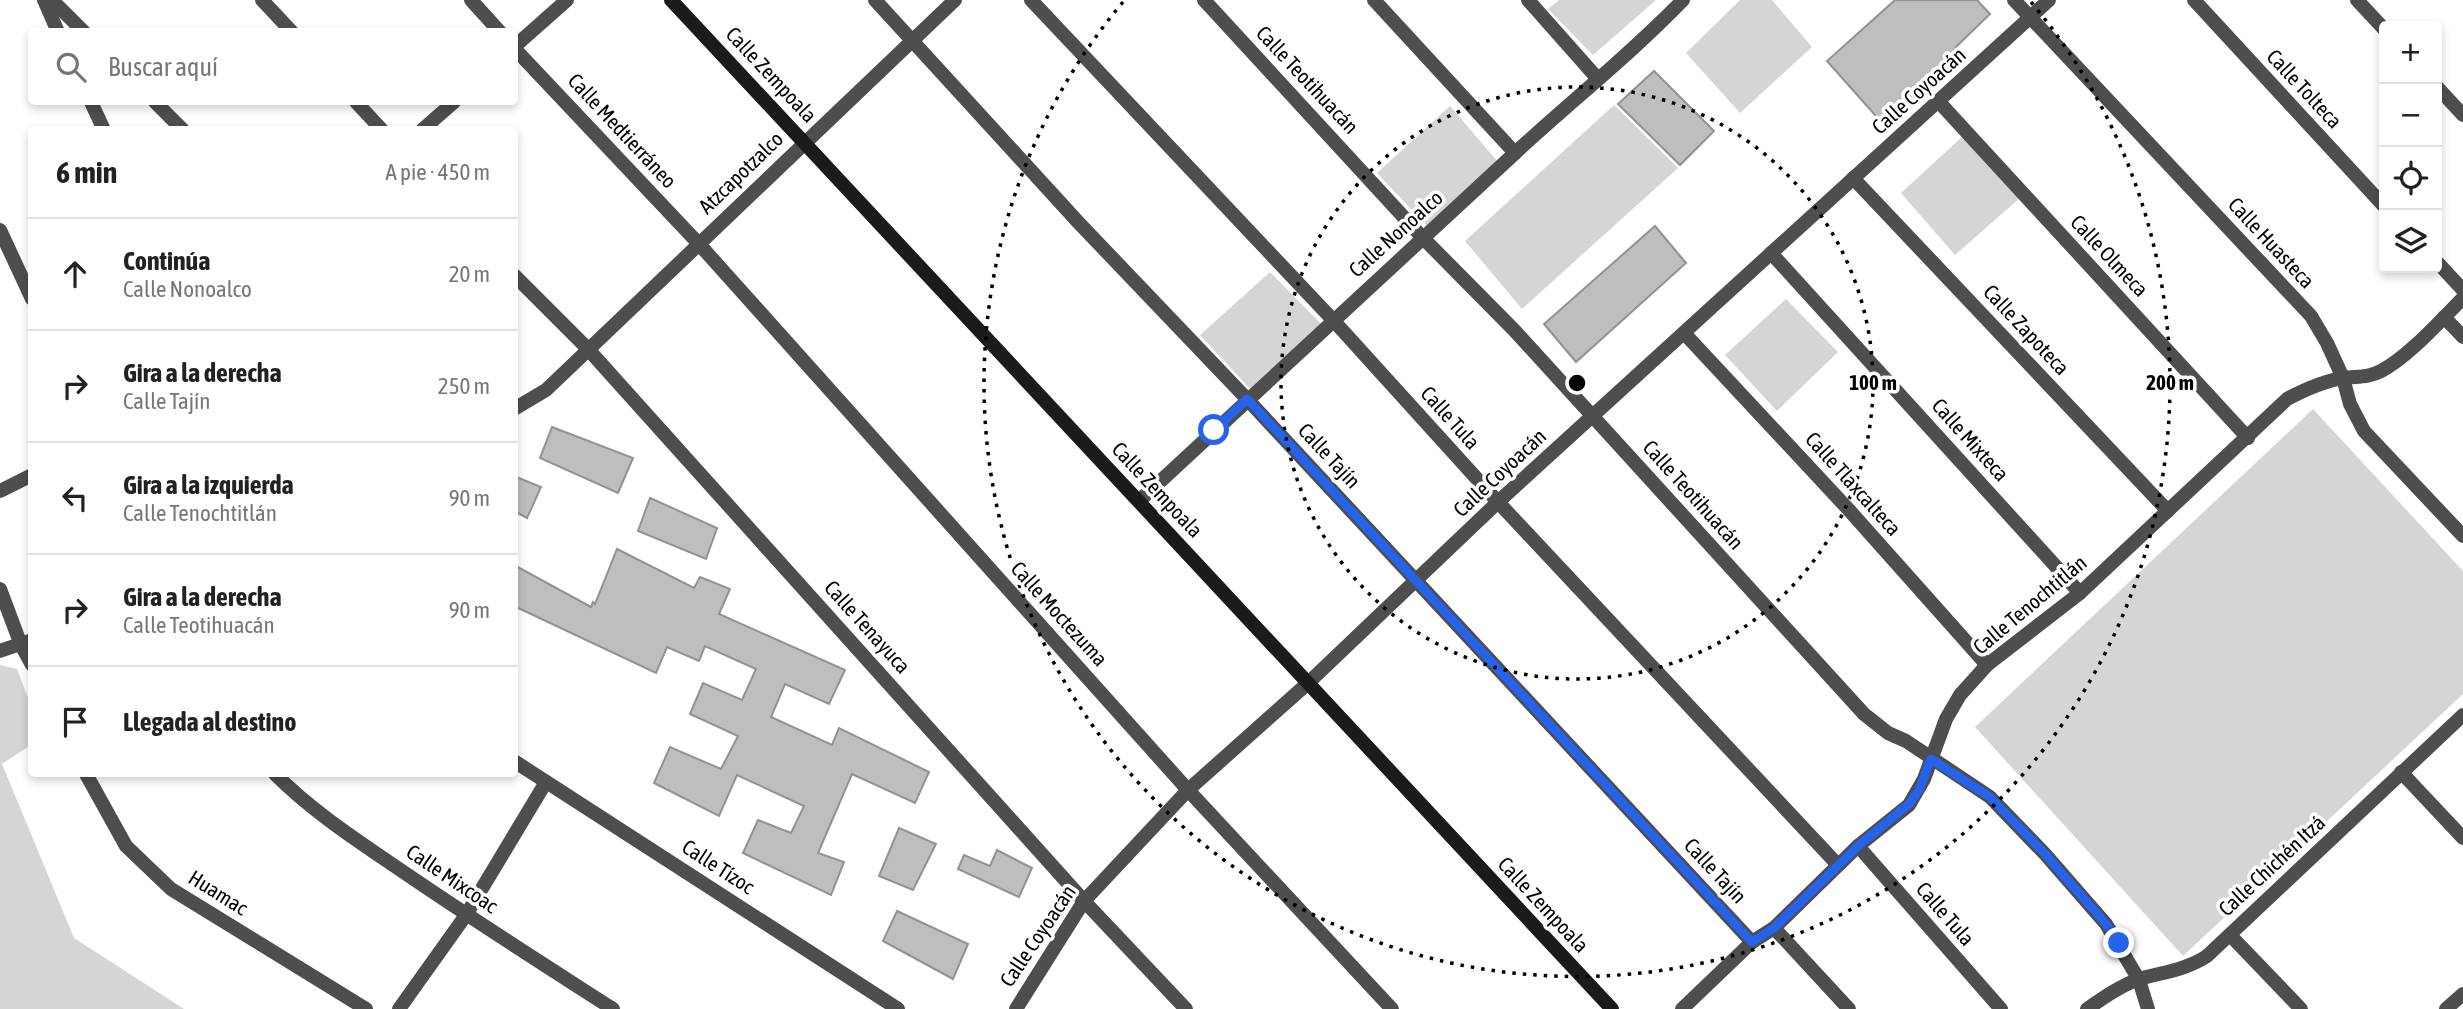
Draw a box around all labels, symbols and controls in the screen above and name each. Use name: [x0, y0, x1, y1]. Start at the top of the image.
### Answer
street label: Calle Teotihuacán: [1252, 20, 1364, 138]
map controls: [2379, 21, 2442, 273]
button: +: [2379, 21, 2442, 84]
street label: Calle Zempoala: [721, 22, 822, 127]
search box: [28, 28, 518, 105]
street label: Calle Coyoacán: [1867, 42, 1970, 138]
street label: Calle Tolteca: [2262, 44, 2347, 133]
icon: search: [52, 48, 90, 86]
text: Buscar aquí: [108, 52, 218, 82]
street label: Calle Medtierráneo: [564, 68, 682, 192]
button: −: [2379, 84, 2442, 147]
street label: Atzcapotzalco: [693, 126, 787, 218]
button: locate: [2379, 147, 2442, 210]
text: 6 min: [56, 155, 117, 189]
text: A pie · 450 m: [386, 159, 490, 185]
street label: Calle Nonoalco: [1344, 185, 1447, 282]
street label: Calle Huasteca: [2224, 192, 2320, 293]
street label: Calle Olmeca: [2066, 210, 2153, 301]
button: layers: [2379, 210, 2442, 273]
text: Continúa: [123, 246, 210, 276]
icon: ahead: [56, 255, 94, 293]
text: 20 m: [449, 261, 490, 287]
text: Calle Nonoalco: [123, 276, 252, 302]
street label: Calle Zapoteca: [1979, 279, 2075, 379]
text: Gira a la derecha: [123, 358, 282, 388]
icon: right: [56, 367, 94, 405]
text: 100 m: [1849, 370, 1897, 394]
text: 200 m: [2146, 370, 2194, 394]
centre of rings: [1565, 371, 1589, 395]
text: 250 m: [438, 373, 490, 399]
street label: Calle Tula: [1416, 381, 1485, 454]
text: Calle Tajín: [123, 388, 211, 414]
street label: Calle Mixteca: [1927, 393, 2014, 486]
route start: [1198, 414, 1229, 445]
street label: Calle Tajín: [1294, 418, 1366, 493]
street label: Calle Coyoacán: [1448, 423, 1550, 521]
street label: Calle Tlaxcalteca: [1801, 427, 1906, 540]
street label: Calle Teotihuacán: [1638, 435, 1749, 554]
street label: Calle Zempoala: [1107, 437, 1208, 542]
text: Gira a la izquierda: [123, 470, 294, 500]
icon: left: [56, 479, 94, 517]
text: 90 m: [449, 485, 490, 511]
text: Calle Tenochtitlán: [123, 500, 277, 526]
street label: Calle Tenochtitlán: [1968, 550, 2091, 659]
street label: Calle Moctezuma: [1007, 556, 1113, 670]
street label: Calle Tenayuca: [820, 575, 916, 678]
text: Gira a la derecha: [123, 582, 282, 612]
icon: right: [56, 591, 94, 629]
text: 90 m: [449, 597, 490, 623]
text: Calle Teotihuacán: [123, 612, 275, 638]
icon: arrive: [56, 703, 94, 741]
text: Llegada al destino: [123, 707, 296, 737]
street label: Calle Chichén Itzá: [2213, 810, 2329, 921]
street label: Calle Tajín: [1680, 833, 1752, 908]
street label: Calle Tízoc: [678, 834, 759, 898]
street label: Calle Mixcoac: [402, 839, 503, 918]
street label: Calle Zempoala: [1493, 852, 1594, 957]
street label: Huamac: [185, 865, 253, 920]
street label: Calle Tula: [1912, 877, 1980, 950]
street label: Calle Coyoacán: [994, 880, 1080, 991]
route end: [2103, 927, 2134, 958]

